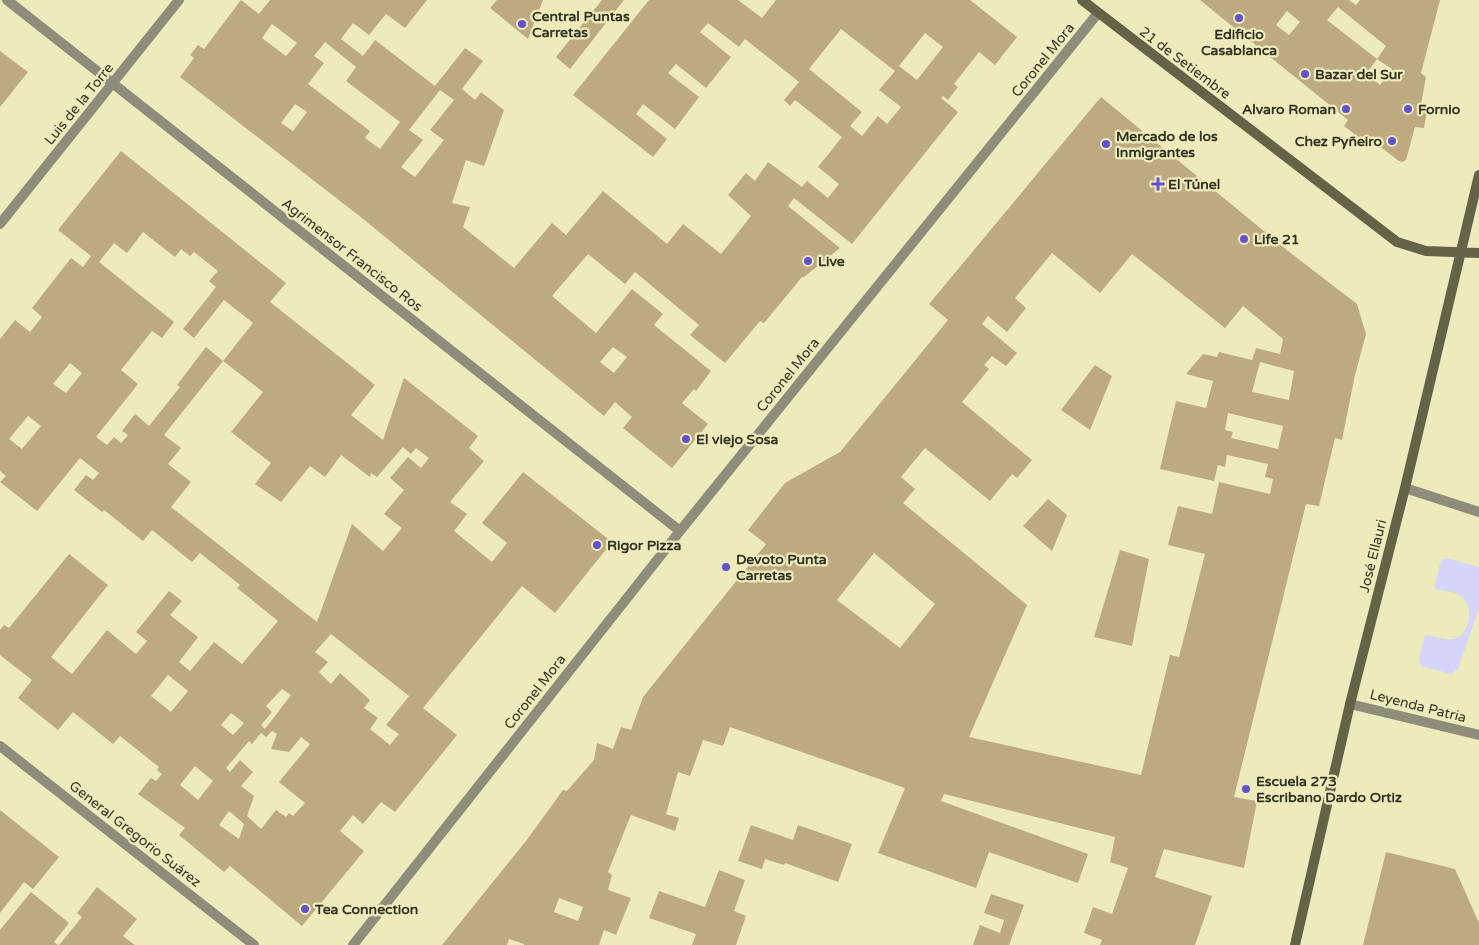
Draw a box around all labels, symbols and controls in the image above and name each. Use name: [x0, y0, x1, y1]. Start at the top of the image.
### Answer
place label: Central Puntas Carretas: [532, 8, 630, 41]
marker: Edificio Casablanca: [1233, 12, 1245, 24]
marker: Central Puntas Carretas: [516, 18, 528, 30]
street label: Coronel Mora: [1008, 20, 1078, 100]
street label: 21 de Setiembre: [1136, 23, 1234, 103]
place label: Edificio Casablanca: [1201, 26, 1277, 59]
street label: Luis de la Torre: [41, 60, 117, 148]
place label: Bazar del Sur: [1315, 66, 1403, 83]
marker: Bazar del Sur: [1299, 68, 1311, 80]
place label: Alvaro Roman: [1242, 101, 1336, 118]
place label: Fornio: [1418, 101, 1461, 118]
marker: Alvaro Roman: [1340, 103, 1352, 115]
marker: Fornio: [1402, 103, 1414, 115]
place label: Mercado de los Inmigrantes: [1116, 128, 1218, 161]
place label: Chez Pyñeiro: [1295, 133, 1382, 150]
marker: Chez Pyñeiro: [1386, 135, 1398, 147]
marker: Mercado de los Inmigrantes: [1100, 138, 1112, 150]
place label: El Túnel: [1168, 176, 1220, 193]
marker: El Túnel: [1152, 178, 1164, 190]
street label: Agrimensor Francisco Ros: [278, 195, 426, 315]
place label: Life 21: [1254, 231, 1300, 248]
marker: Life 21: [1238, 233, 1250, 245]
place label: Live: [818, 253, 845, 270]
marker: Live: [802, 255, 814, 267]
street label: Coronel Mora: [753, 335, 823, 415]
place label: El viejo Sosa: [696, 431, 778, 448]
marker: El viejo Sosa: [680, 433, 692, 445]
street label: José Ellauri: [1356, 518, 1390, 594]
place label: Rigor Pizza: [607, 537, 682, 554]
marker: Rigor Pizza: [591, 539, 603, 551]
place label: Devoto Punta Carretas: [736, 551, 827, 584]
marker: Devoto Punta Carretas: [720, 561, 732, 573]
street label: Coronel Mora: [500, 651, 570, 733]
street label: Leyenda Patria: [1368, 686, 1468, 726]
place label: Escuela 273 Escribano Dardo Ortiz: [1256, 773, 1402, 806]
street label: General Gregorio Suárez: [66, 777, 204, 891]
marker: Escuela 273 Escribano Dardo Ortiz: [1240, 783, 1252, 795]
place label: Tea Connection: [314, 901, 418, 918]
marker: Tea Connection: [299, 903, 311, 915]

